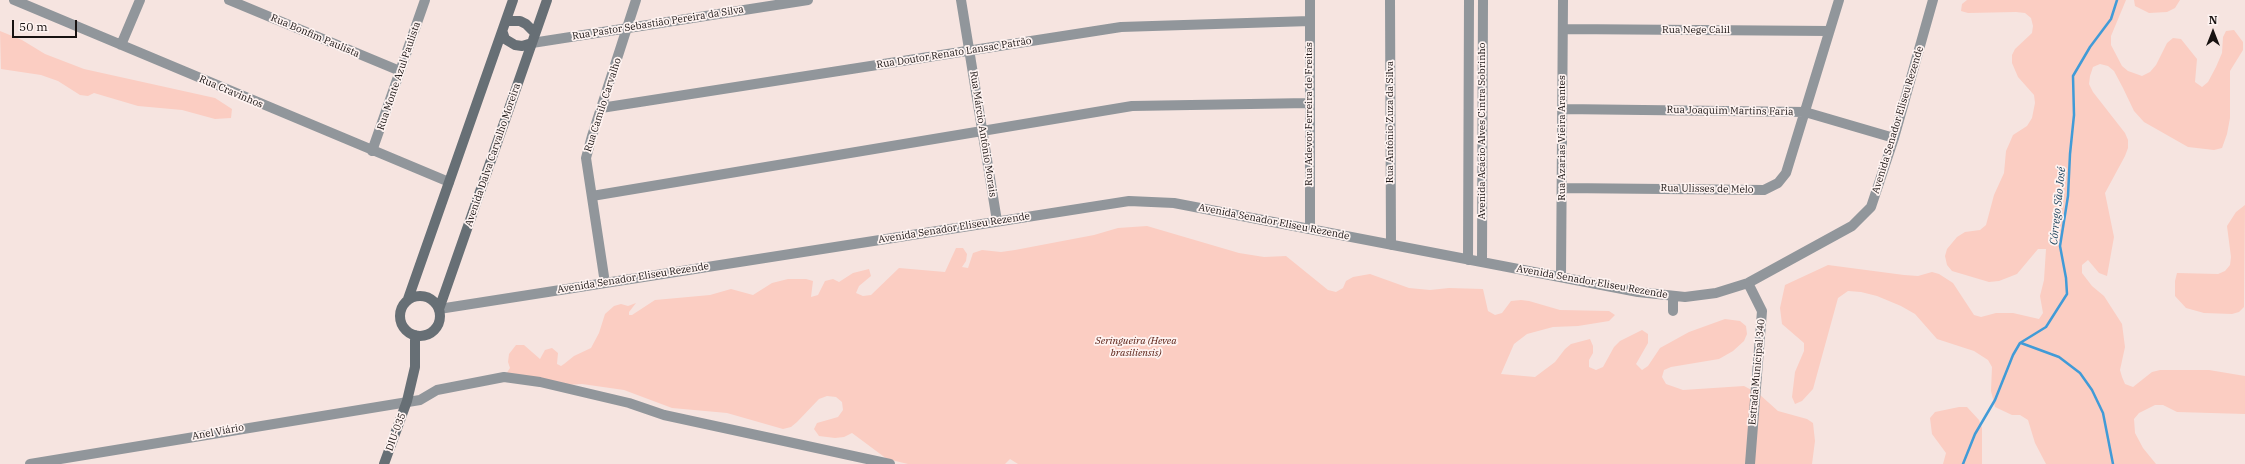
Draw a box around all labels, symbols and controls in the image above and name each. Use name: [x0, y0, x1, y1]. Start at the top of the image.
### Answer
street label: Rua Pastor Sebastião Pereira da Silva: [571, 3, 745, 43]
scale bar: [14, 12, 79, 38]
street label: Rua Bonfim Paulista: [269, 12, 361, 60]
north arrow: [2193, 12, 2233, 52]
text: N: [2209, 13, 2217, 27]
text: 50 m: [19, 19, 48, 34]
street label: Rua Monte Azul Paulista: [375, 20, 423, 132]
street label: Rua Nege Calil: [1662, 24, 1730, 36]
street label: Rua Doutor Renato Lansac Patrão: [876, 35, 1032, 71]
street label: Rua Adevor Ferreira de Freitas: [1303, 42, 1315, 186]
street label: Avenida Acácio Alves Cintra Sobrinho: [1476, 43, 1488, 219]
street label: Avenida Senador Eliseu Rezende: [1870, 45, 1926, 195]
street label: Rua Camilo Carvalho: [582, 56, 624, 154]
street label: Rua Antônio Zuza da Silva: [1384, 61, 1396, 183]
street label: Rua Márcio Antônio Morais: [967, 70, 999, 198]
street label: Rua Cravinhos: [197, 73, 265, 111]
street label: Rua Azarias Vieira Arantes: [1556, 75, 1568, 201]
street label: Avenida Dalva Carvalho Moreira: [463, 82, 523, 228]
street label: Rua Joaquim Martins Faria: [1666, 104, 1794, 118]
water label: Córrego São José: [2047, 166, 2069, 246]
street label: Rua Ulisses de Melo: [1660, 182, 1754, 196]
street label: Avenida Senador Eliseu Rezende: [1198, 201, 1350, 243]
street label: Avenida Senador Eliseu Rezende: [877, 210, 1031, 246]
street label: Avenida Senador Eliseu Rezende: [556, 260, 710, 296]
street label: Avenida Senador Eliseu Rezende: [1515, 263, 1669, 301]
street label: Estrada Municipal 340: [1746, 319, 1768, 425]
park label: Seringueira (Hevea brasiliensis): [1095, 335, 1177, 358]
street label: DIU-035: [384, 411, 408, 453]
street label: Anel Viário: [191, 422, 245, 442]

